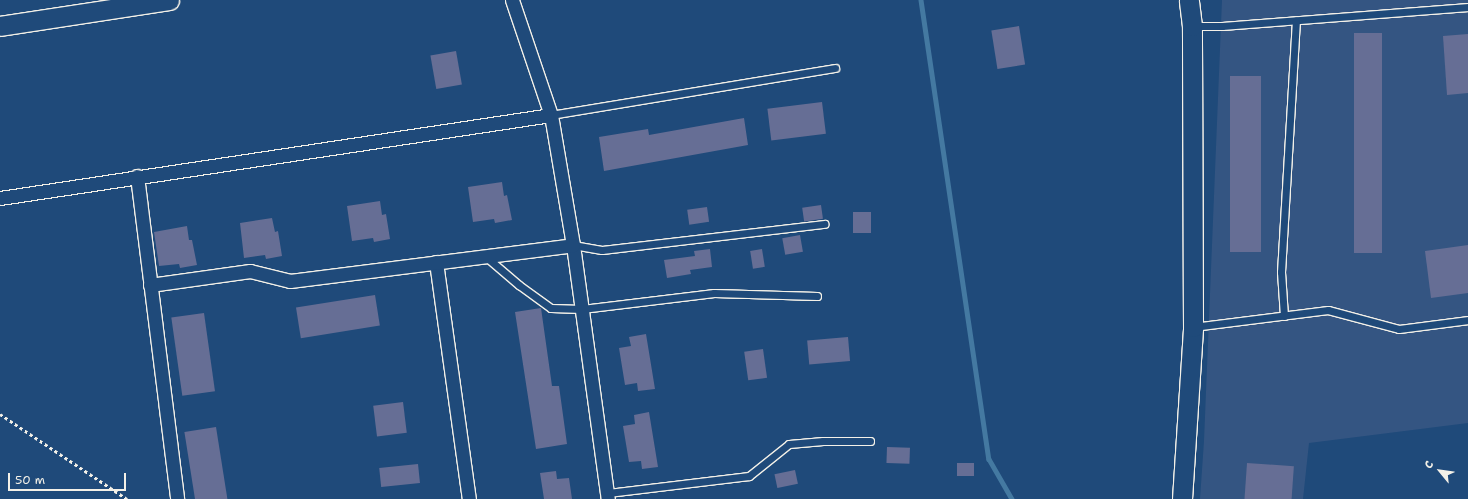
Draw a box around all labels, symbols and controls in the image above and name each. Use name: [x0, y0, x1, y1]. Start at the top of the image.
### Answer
north arrow: [1420, 451, 1460, 491]
text: С: [1421, 458, 1437, 472]
scale bar: [10, 465, 128, 491]
text: 50 m: [15, 472, 45, 488]

